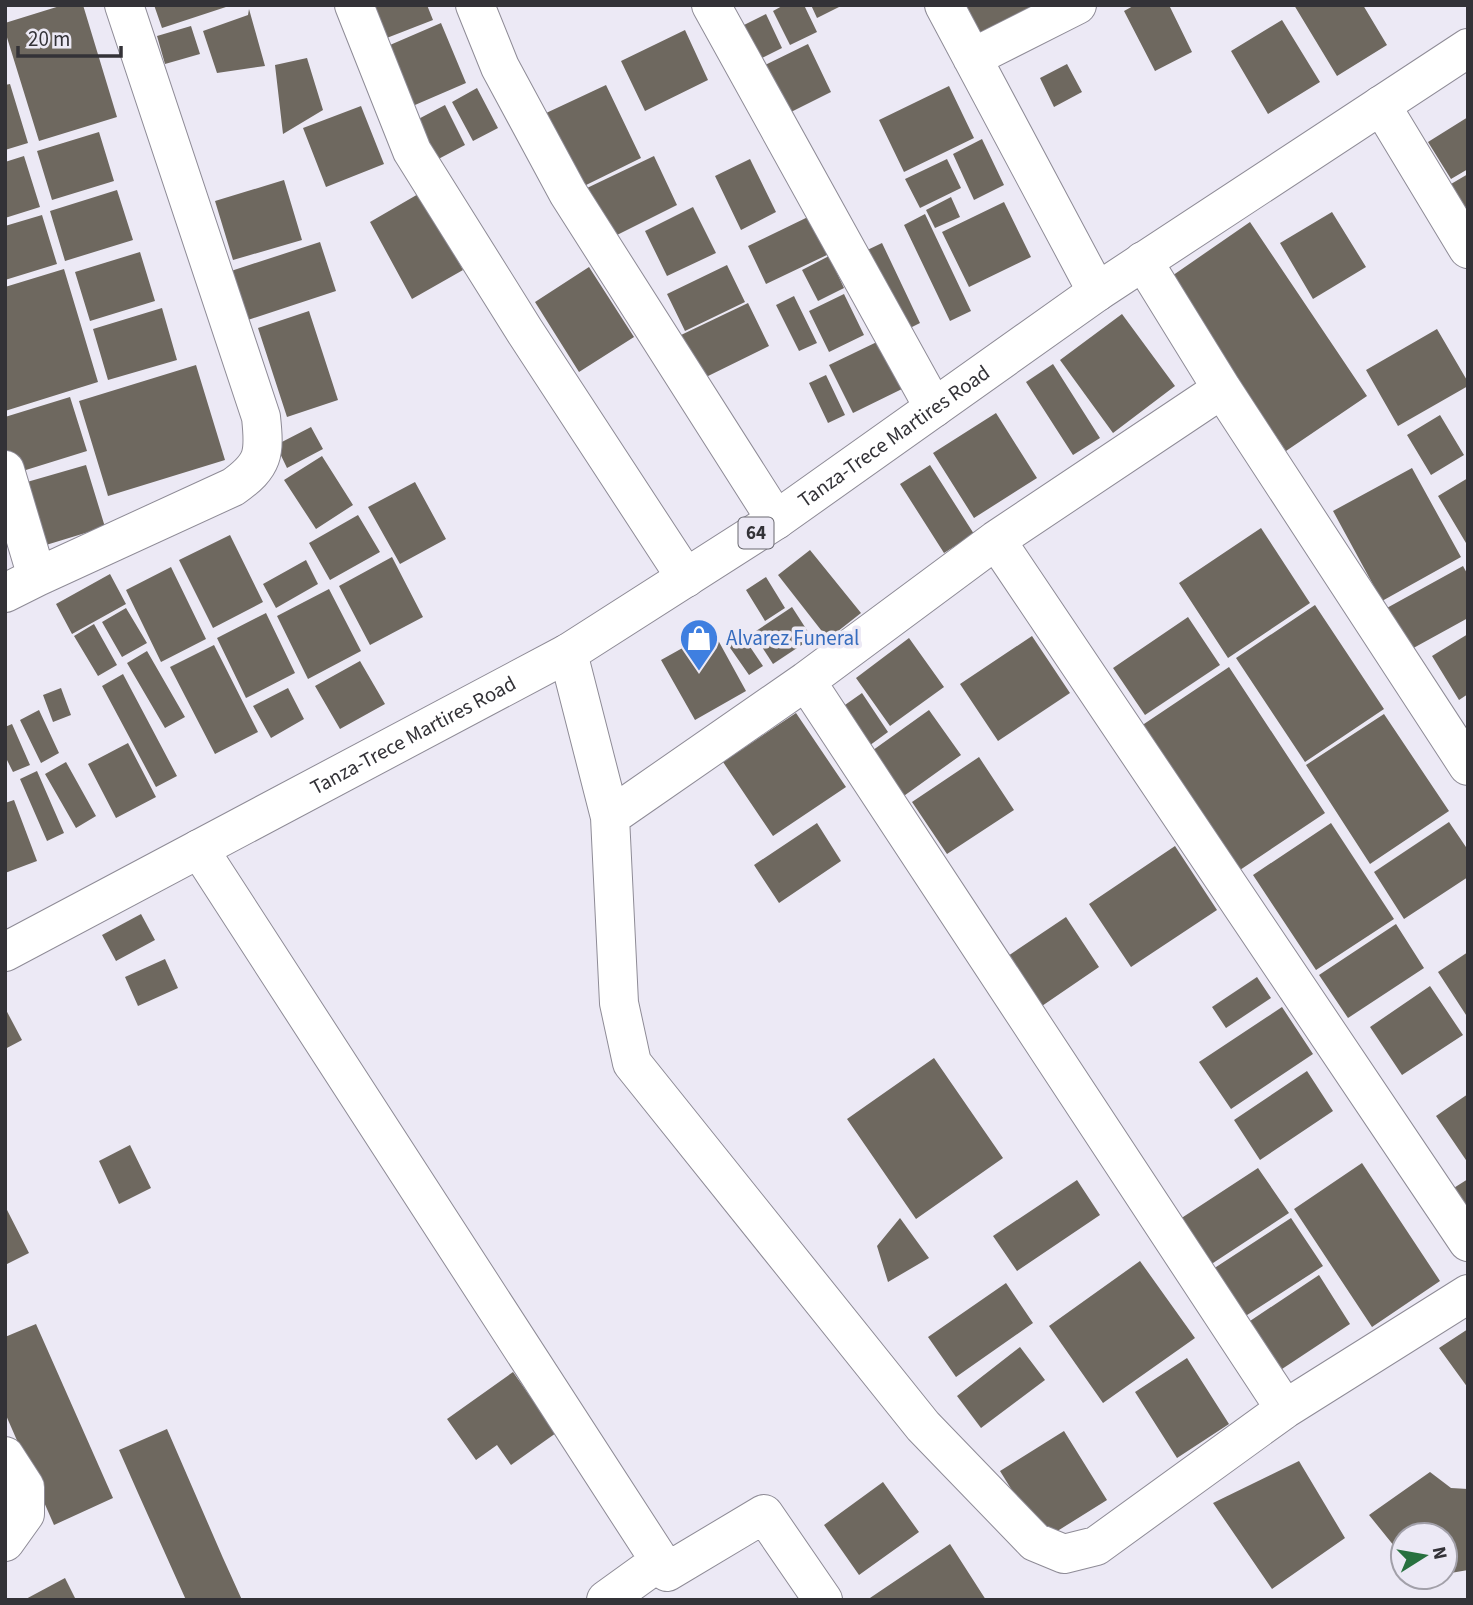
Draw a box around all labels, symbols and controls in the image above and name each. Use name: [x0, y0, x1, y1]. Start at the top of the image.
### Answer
scale bar: [18, 14, 121, 58]
text: 20 m: [28, 24, 70, 54]
street label: Tanza-Trece Martires Road: [792, 358, 996, 515]
road number: 64: [738, 518, 774, 548]
shop icon: Alvarez Funeral: [678, 617, 720, 672]
place label: Alvarez Funeral: [726, 623, 859, 653]
street label: Tanza-Trece Martires Road: [305, 668, 521, 802]
north arrow: [1389, 1521, 1459, 1591]
text: N: [1425, 1544, 1454, 1562]

